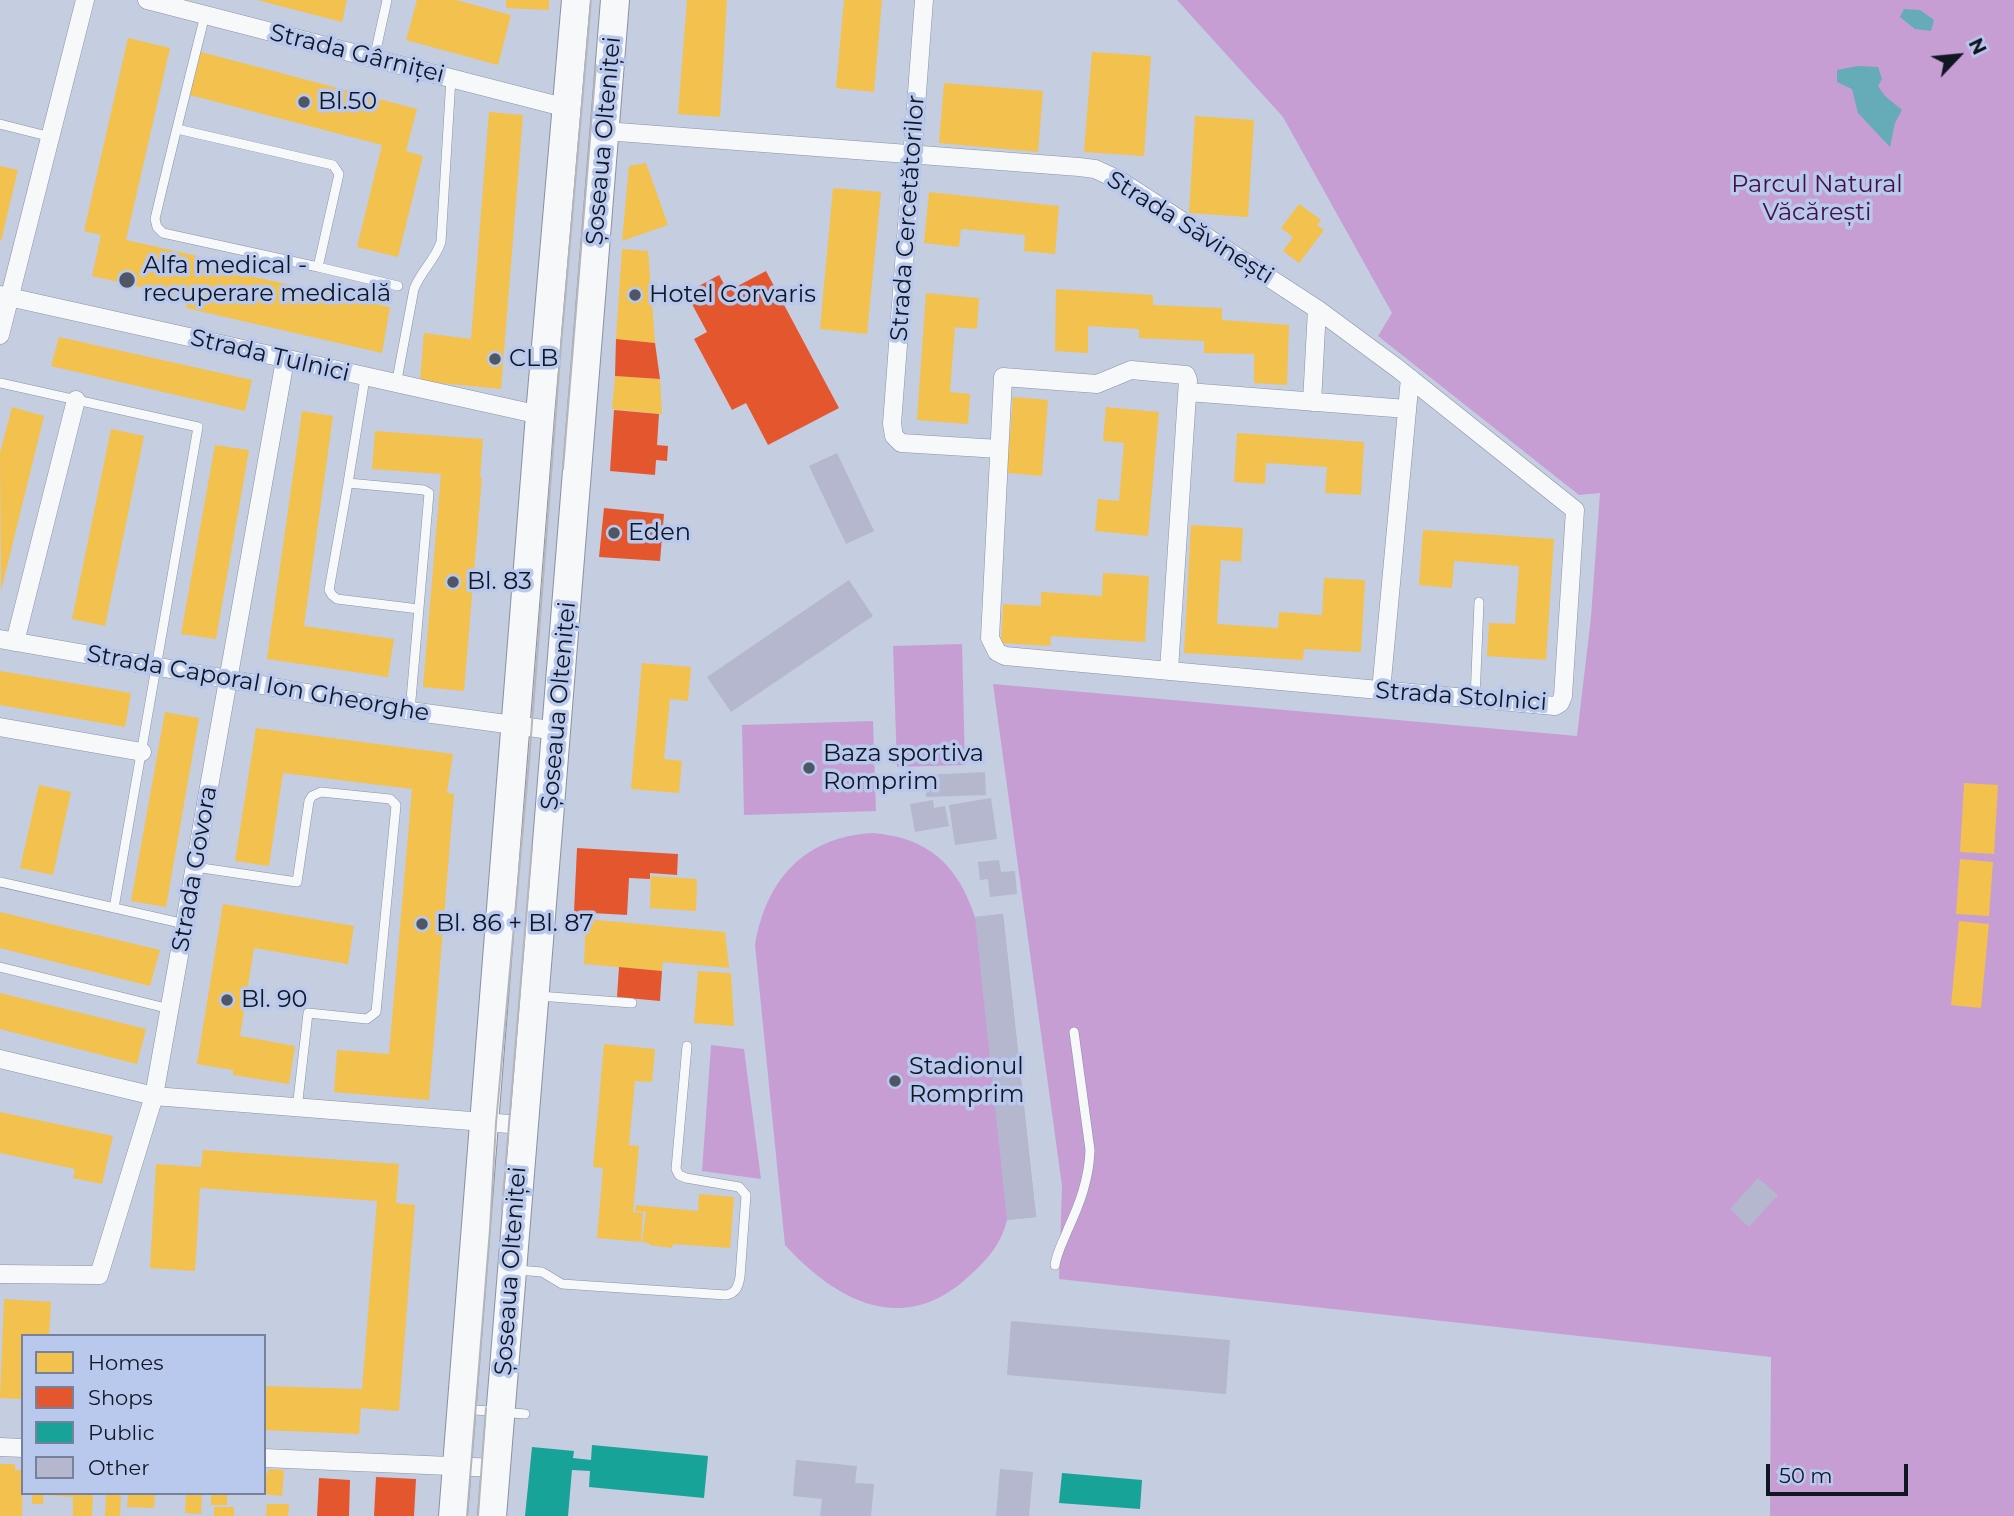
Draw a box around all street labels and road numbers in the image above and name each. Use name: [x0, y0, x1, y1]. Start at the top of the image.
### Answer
street label: Strada Gârniței: [267, 18, 447, 90]
street label: Șoseaua Olteniței: [581, 36, 627, 246]
street label: Strada Cercetătorilor: [885, 94, 931, 342]
street label: Strada Săvinești: [1101, 165, 1279, 291]
street label: Strada Tulnici: [188, 324, 352, 388]
street label: Șoseaua Olteniței: [536, 601, 582, 811]
street label: Strada Caporal Ion Gheorghe: [84, 640, 432, 728]
street label: Strada Stolnici: [1374, 677, 1548, 717]
street label: Strada Govora: [166, 784, 224, 954]
street label: Șoseaua Olteniței: [489, 1166, 533, 1376]

